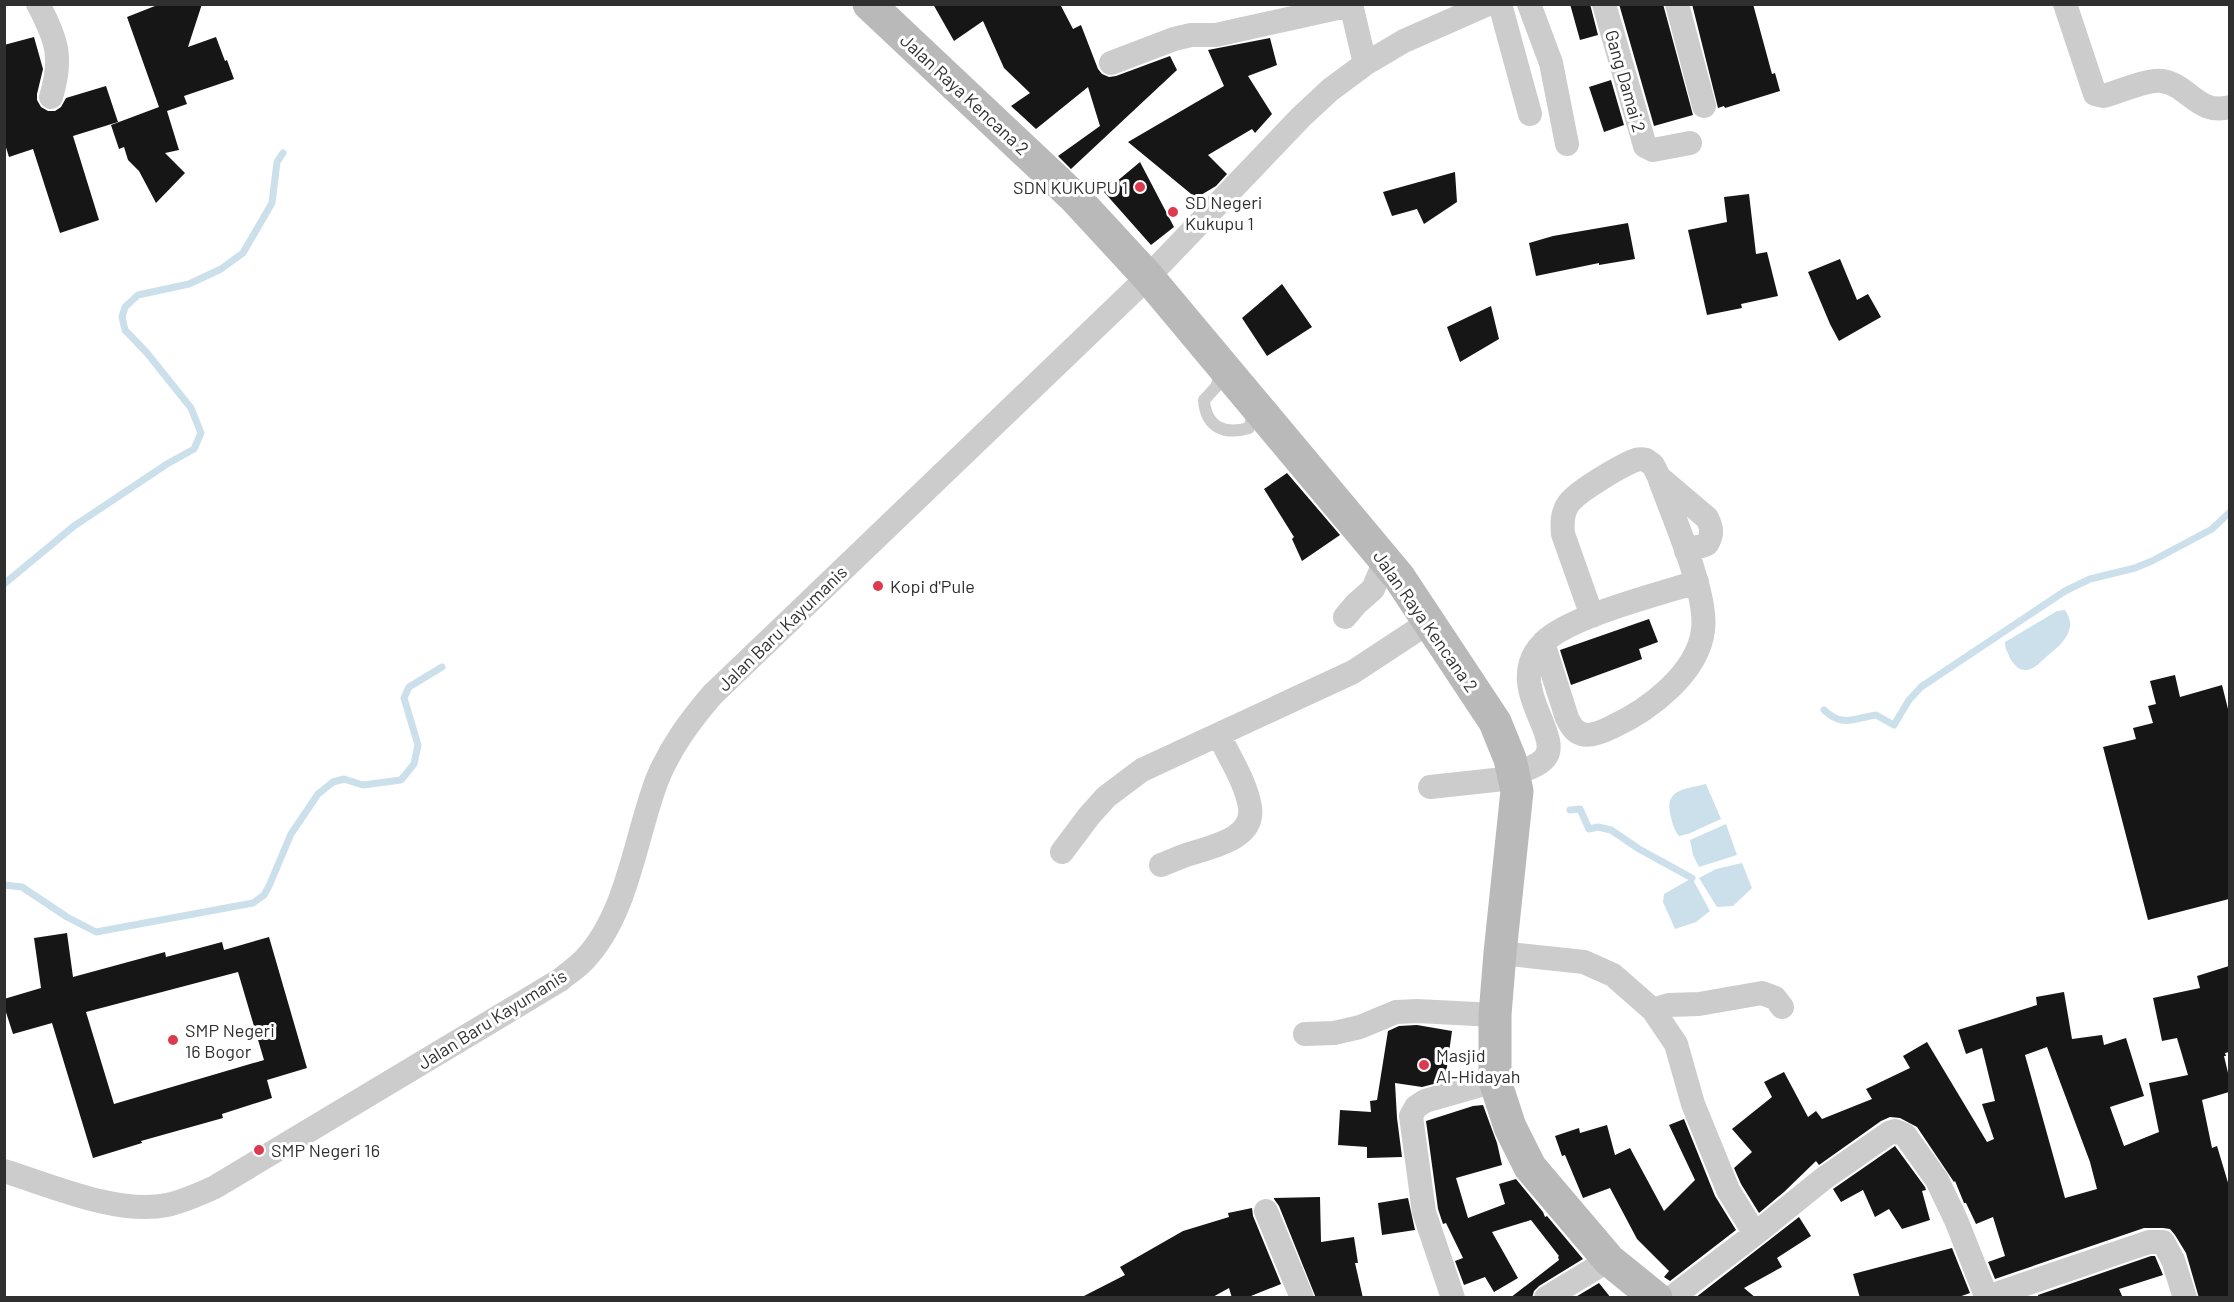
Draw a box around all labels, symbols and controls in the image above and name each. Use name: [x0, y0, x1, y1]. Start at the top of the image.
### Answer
street label: Gang Damai 2: [1601, 27, 1651, 135]
street label: Jalan Raya Kencana 2: [896, 29, 1034, 159]
place label: SDN KUKUPU 1: [1013, 176, 1128, 198]
marker: SDN KUKUPU 1: [1133, 180, 1147, 194]
place label: SD Negeri Kukupu 1: [1185, 191, 1262, 234]
marker: SD Negeri Kukupu 1: [1166, 205, 1180, 219]
street label: Jalan Raya Kencana 2: [1369, 546, 1483, 696]
street label: Jalan Baru Kayumanis: [713, 561, 851, 695]
place label: Kopi d'Pule: [890, 575, 975, 597]
marker: Kopi d'Pule: [871, 579, 885, 593]
street label: Jalan Baru Kayumanis: [413, 964, 571, 1074]
place label: SMP Negeri 16 Bogor: [185, 1019, 275, 1062]
marker: SMP Negeri 16 Bogor: [166, 1033, 180, 1047]
place label: Masjid Al-Hidayah: [1436, 1044, 1520, 1087]
marker: Masjid Al-Hidayah: [1417, 1058, 1431, 1072]
place label: SMP Negeri 16: [271, 1139, 380, 1161]
marker: SMP Negeri 16: [252, 1143, 266, 1157]

